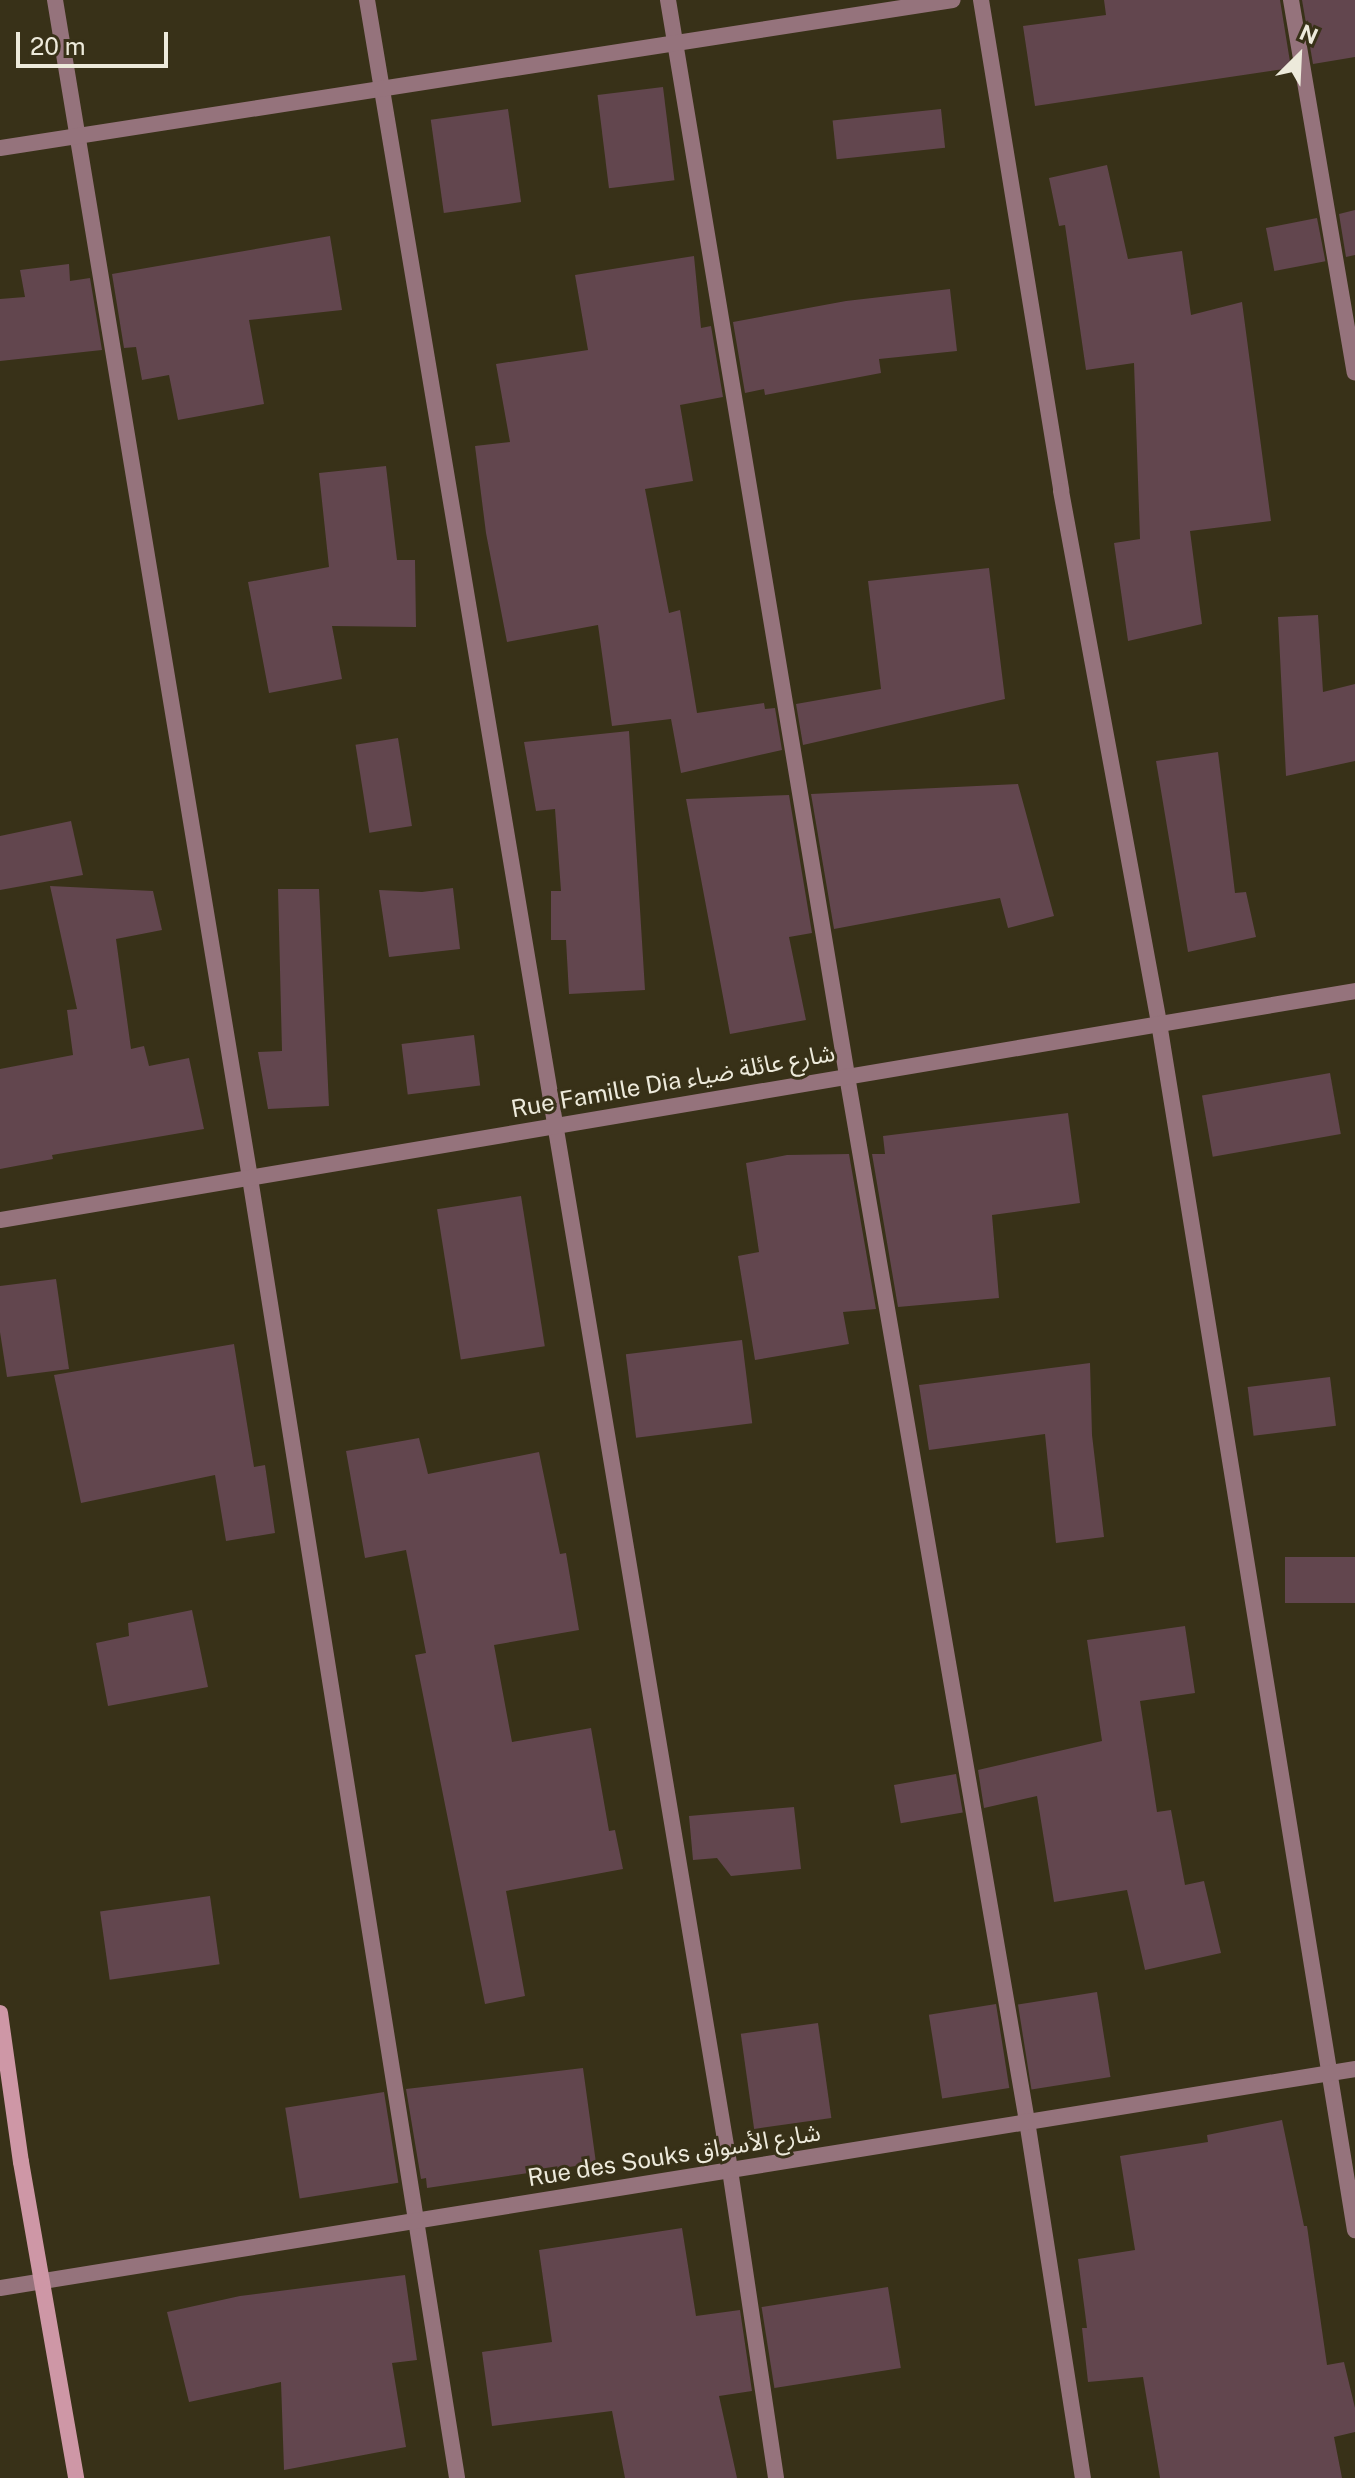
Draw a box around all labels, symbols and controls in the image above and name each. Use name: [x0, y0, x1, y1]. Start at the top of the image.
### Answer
scale bar: [20, 16, 172, 66]
north arrow: [1259, 16, 1339, 96]
text: N: [1296, 19, 1322, 49]
text: 20 m: [30, 32, 86, 60]
street label: Rue Famille Dia شارع عائلة ضياء: [509, 1038, 837, 1124]
street label: Rue des Souks شارع الأسواق: [525, 2118, 823, 2192]

